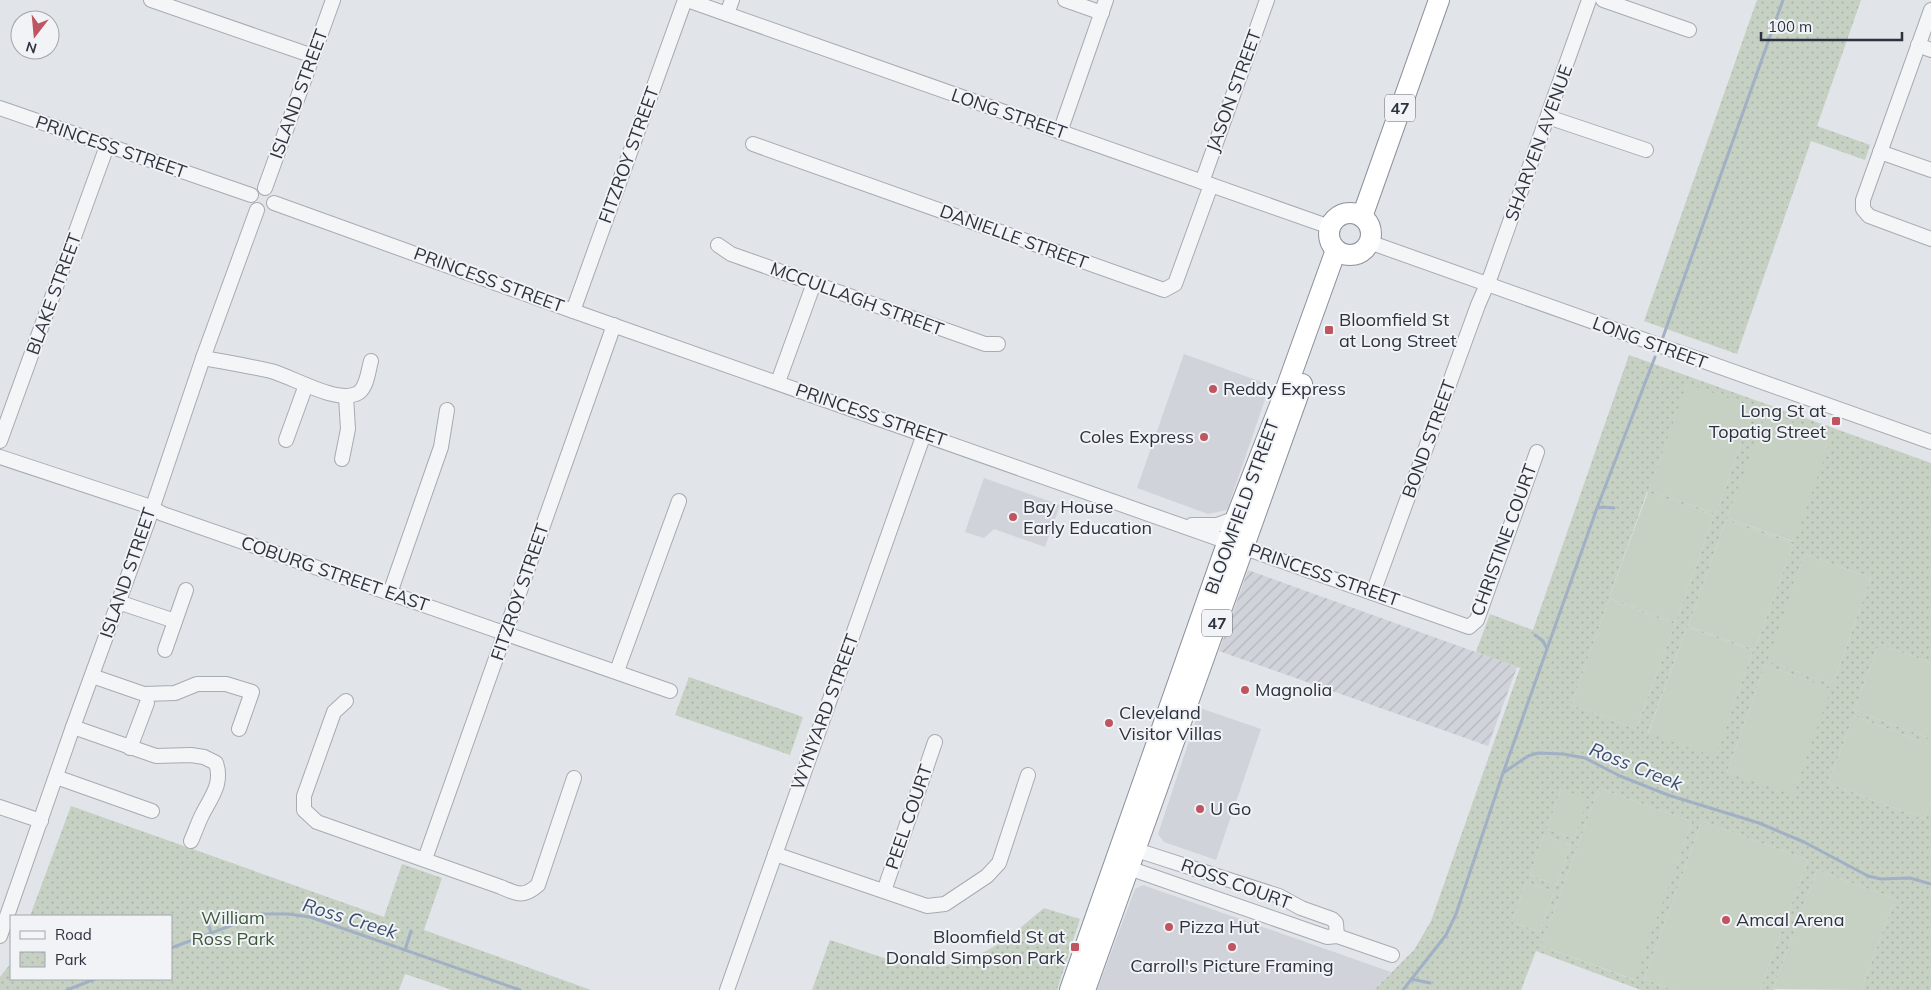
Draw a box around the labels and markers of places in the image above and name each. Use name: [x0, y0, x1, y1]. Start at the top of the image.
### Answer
place label: Bloomfield St at Long Street: [1339, 308, 1457, 352]
marker: Bloomfield St at Long Street: [1323, 324, 1335, 336]
place label: Reddy Express: [1223, 377, 1346, 400]
marker: Reddy Express: [1207, 383, 1219, 395]
place label: Long St at Topatig Street: [1709, 399, 1826, 443]
marker: Long St at Topatig Street: [1830, 415, 1842, 427]
place label: Coles Express: [1079, 425, 1194, 448]
marker: Coles Express: [1198, 431, 1210, 443]
place label: Bay House Early Education: [1023, 495, 1152, 539]
marker: Bay House Early Education: [1007, 511, 1019, 523]
place label: Magnolia: [1255, 678, 1332, 701]
marker: Magnolia: [1239, 684, 1251, 696]
place label: Cleveland Visitor Villas: [1119, 701, 1222, 745]
marker: Cleveland Visitor Villas: [1103, 717, 1115, 729]
place label: U Go: [1210, 797, 1251, 820]
marker: U Go: [1194, 803, 1206, 815]
place label: Amcal Arena: [1736, 908, 1844, 931]
marker: Amcal Arena: [1720, 914, 1732, 926]
place label: Pizza Hut: [1179, 915, 1260, 938]
marker: Pizza Hut: [1163, 921, 1175, 933]
place label: Bloomfield St at Donald Simpson Park: [886, 925, 1066, 969]
marker: Bloomfield St at Donald Simpson Park: [1069, 941, 1081, 953]
marker: Carroll's Picture Framing: [1226, 941, 1238, 953]
place label: Carroll's Picture Framing: [1130, 954, 1334, 977]

